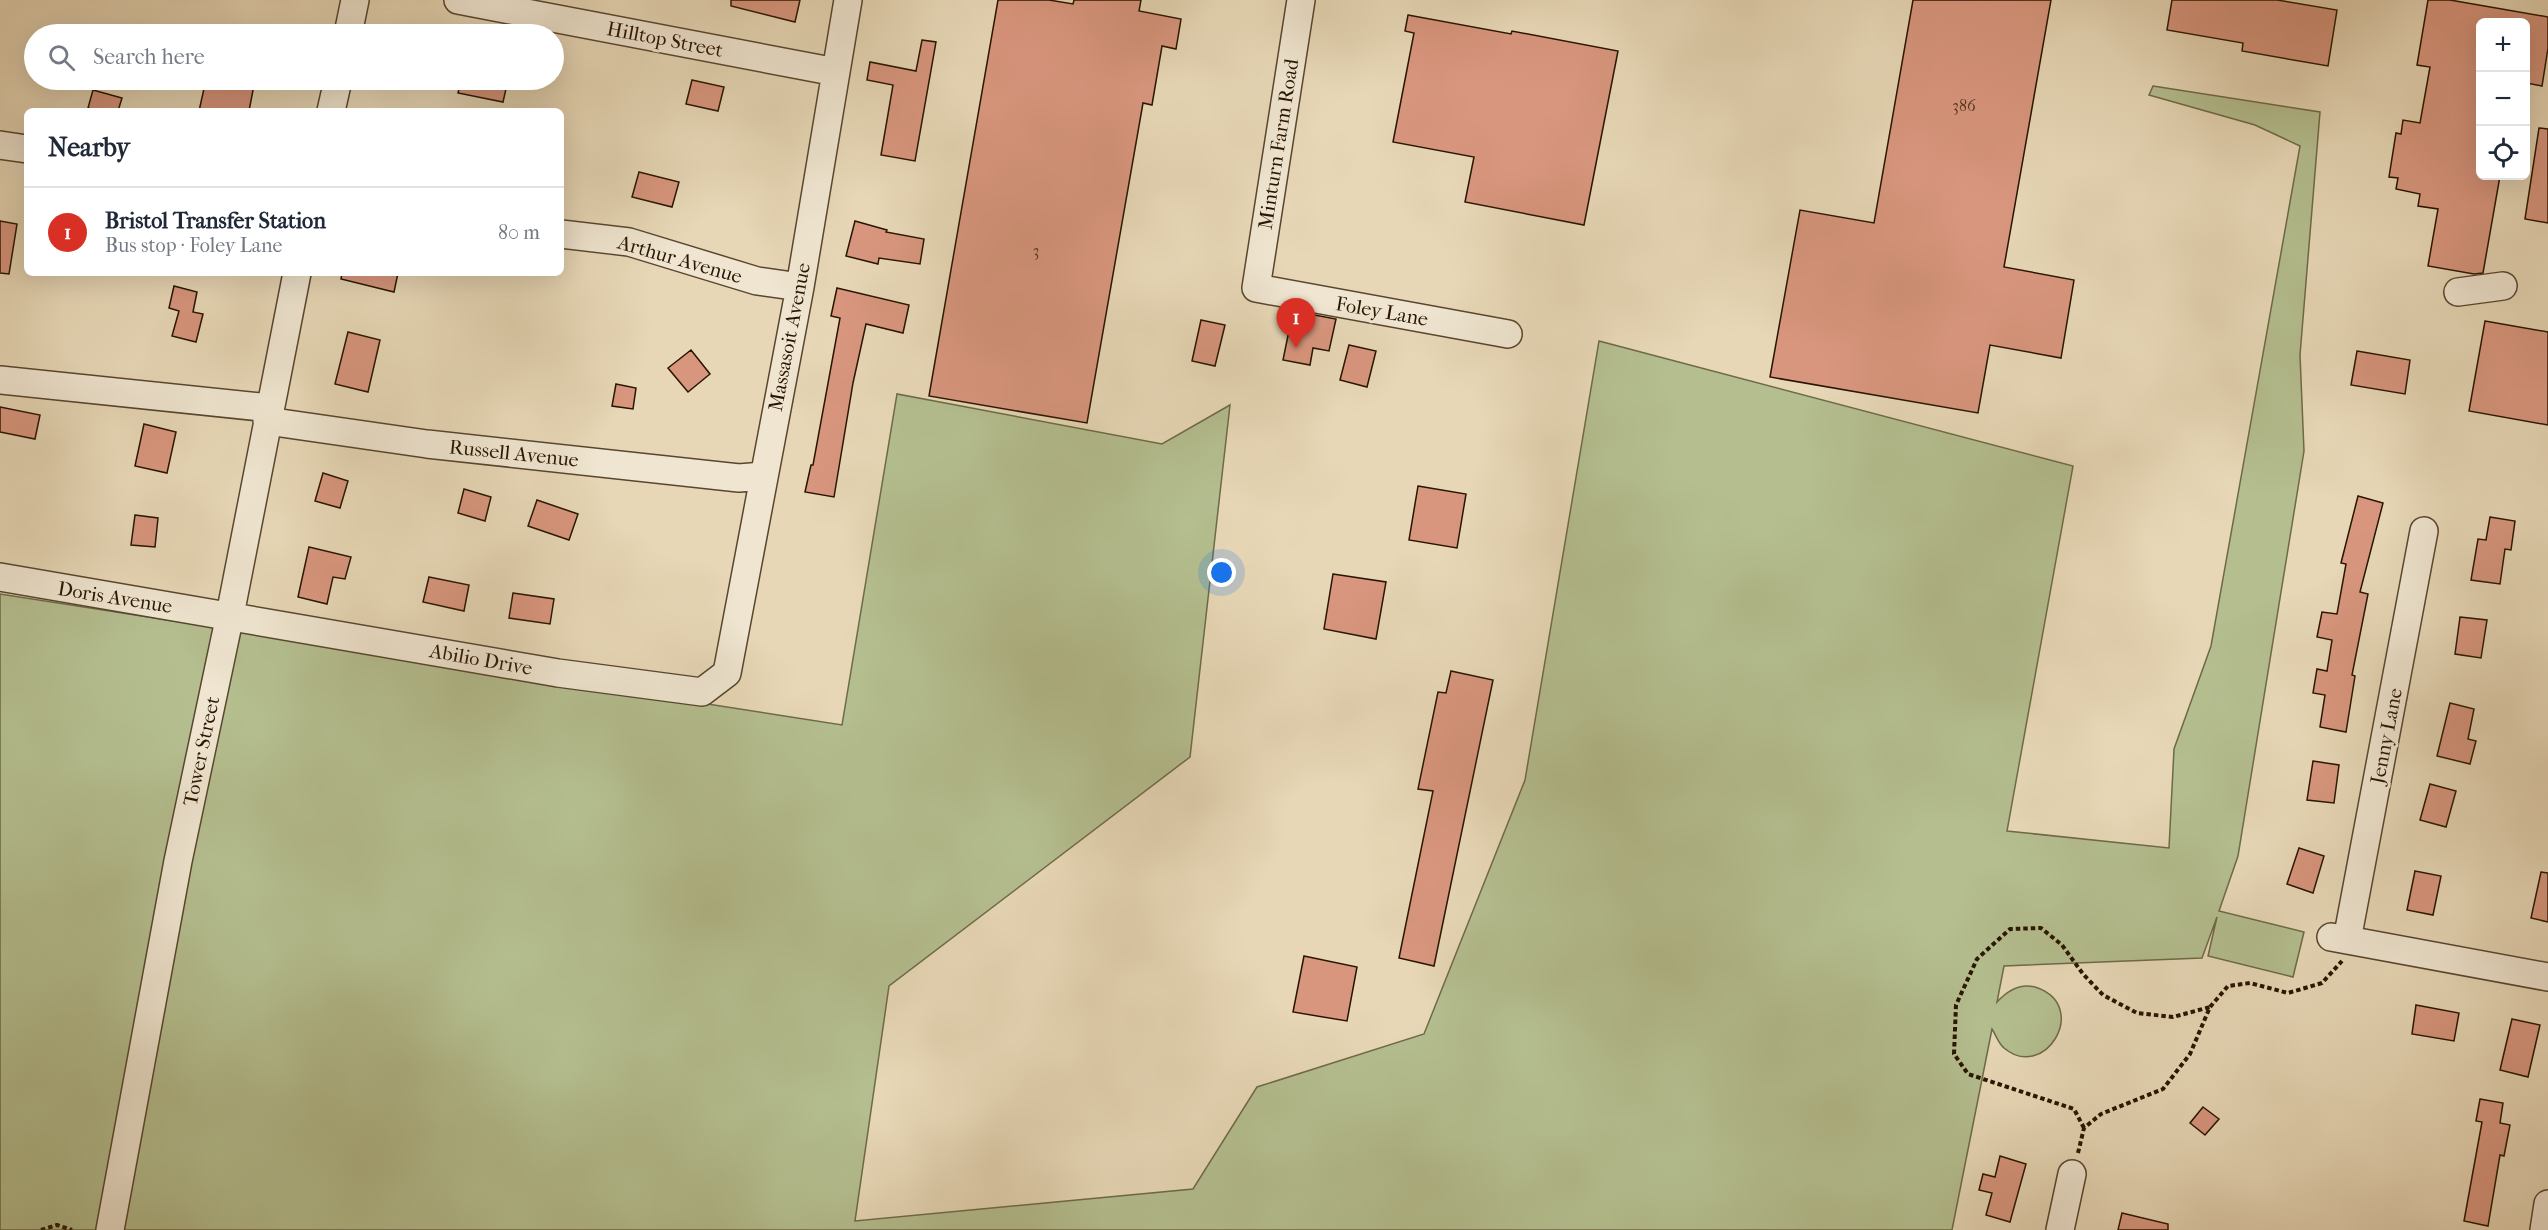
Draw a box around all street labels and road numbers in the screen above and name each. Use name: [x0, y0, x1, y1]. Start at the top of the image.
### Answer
street label: Hilltop Street: [605, 17, 725, 62]
street label: Minturn Farm Road: [1254, 56, 1304, 231]
street label: Arthur Avenue: [614, 230, 745, 288]
street label: Massasoit Avenue: [764, 261, 815, 413]
street label: Foley Lane: [1334, 292, 1430, 331]
street label: Russell Avenue: [448, 435, 580, 472]
street label: Doris Avenue: [56, 577, 174, 618]
street label: Abilio Drive: [427, 639, 534, 680]
street label: Jenny Lane: [2366, 686, 2407, 788]
street label: Tower Street: [179, 694, 224, 808]

